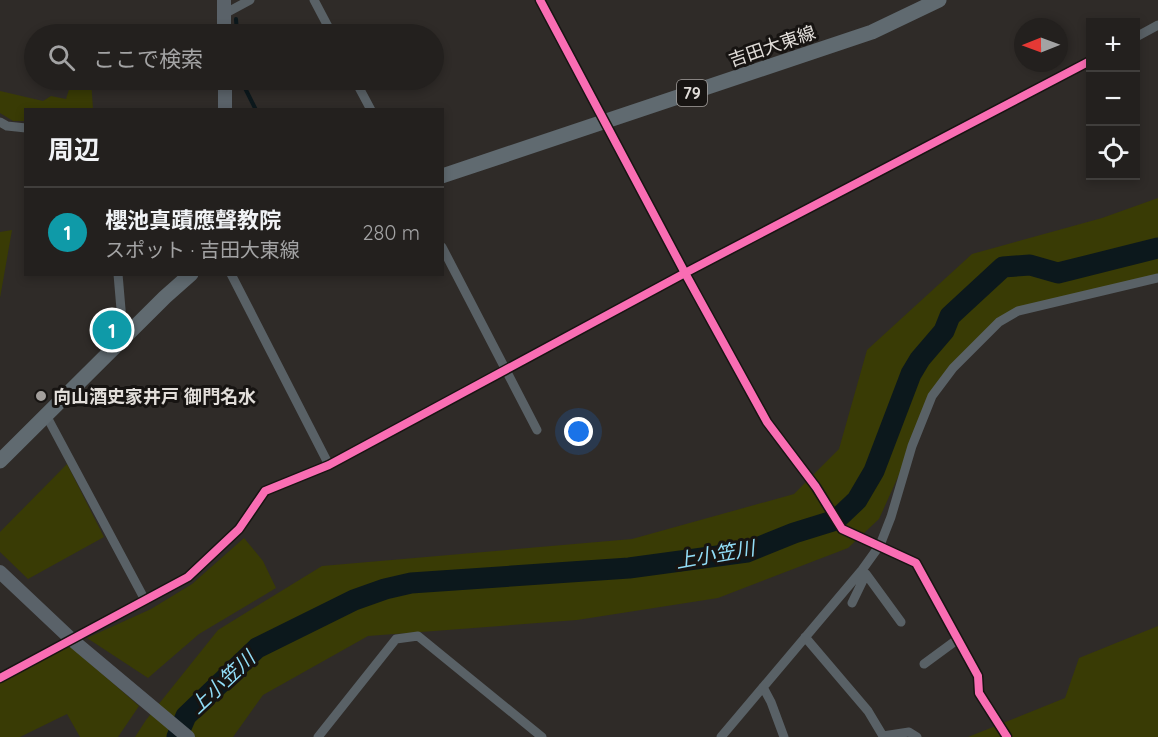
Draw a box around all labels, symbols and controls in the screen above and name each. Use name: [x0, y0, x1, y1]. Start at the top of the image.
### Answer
north arrow: [1014, 18, 1068, 72]
map controls: [1086, 18, 1140, 180]
button: +: [1086, 18, 1140, 72]
street label: 吉田大東線: [726, 20, 818, 72]
search box: [24, 24, 444, 90]
icon: search: [45, 41, 78, 74]
text: ここで検索: [93, 45, 203, 73]
button: −: [1086, 72, 1140, 126]
road number: 79: [677, 80, 707, 106]
button: locate: [1086, 126, 1140, 180]
text: 周辺: [48, 133, 100, 166]
text: 櫻池真蹟應聲教院: [105, 206, 281, 234]
text: 1: [64, 220, 71, 245]
text: 280 m: [363, 220, 420, 245]
text: スポット · 吉田大東線: [105, 237, 300, 262]
pin: 1: [92, 308, 132, 352]
place label: 向山酒史家井戸 御門名水: [53, 385, 256, 408]
marker: 向山酒史家井戸 御門名水: [34, 389, 48, 403]
your location: [564, 417, 593, 446]
water label: 上小笠川: [673, 534, 759, 573]
water label: 上小笠川: [184, 644, 261, 718]

